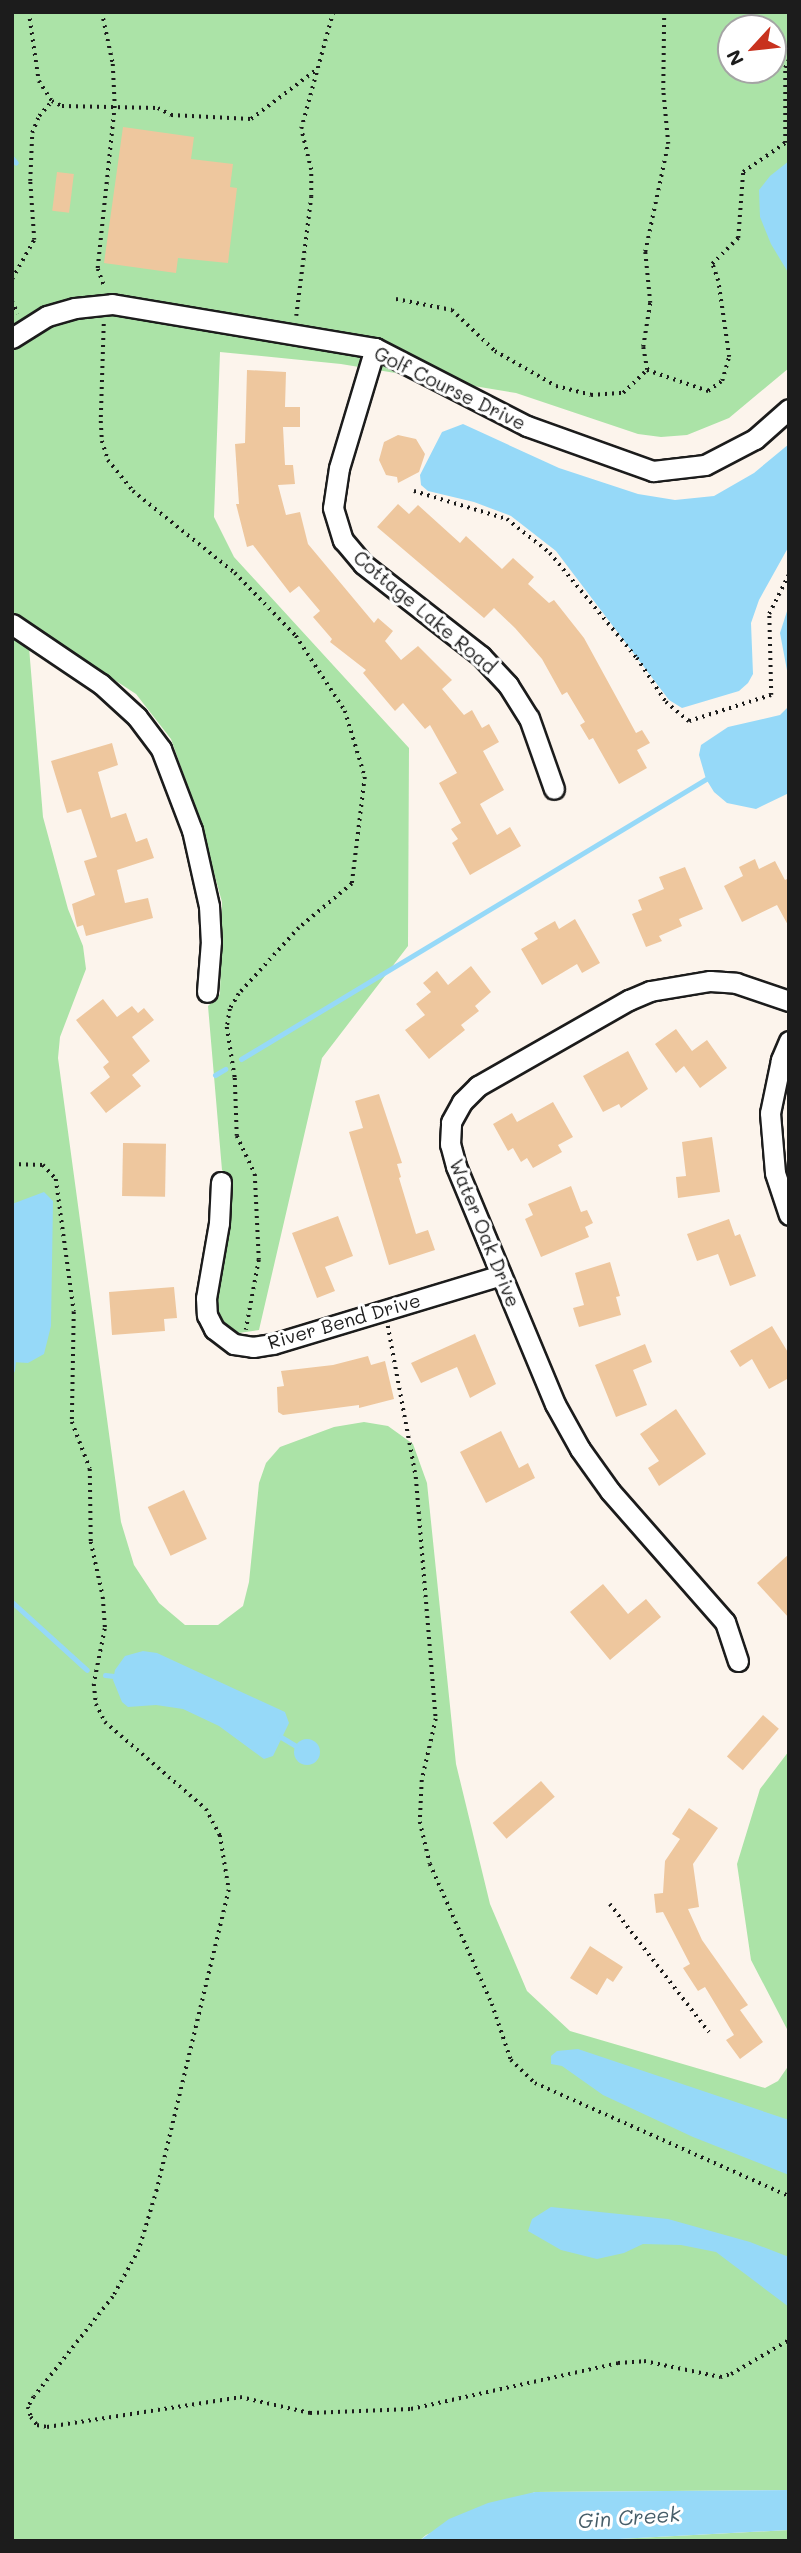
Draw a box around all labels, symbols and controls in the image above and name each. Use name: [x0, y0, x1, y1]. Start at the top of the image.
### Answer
north arrow: [717, 14, 787, 84]
text: N: [720, 46, 749, 70]
street label: Golf Course Drive: [371, 341, 529, 435]
street label: Cottage Lake Road: [349, 546, 501, 678]
street label: Water Oak Drive: [445, 1156, 525, 1310]
street label: River Bend Drive: [265, 1288, 423, 1354]
water label: Gin Creek: [577, 2501, 681, 2533]

